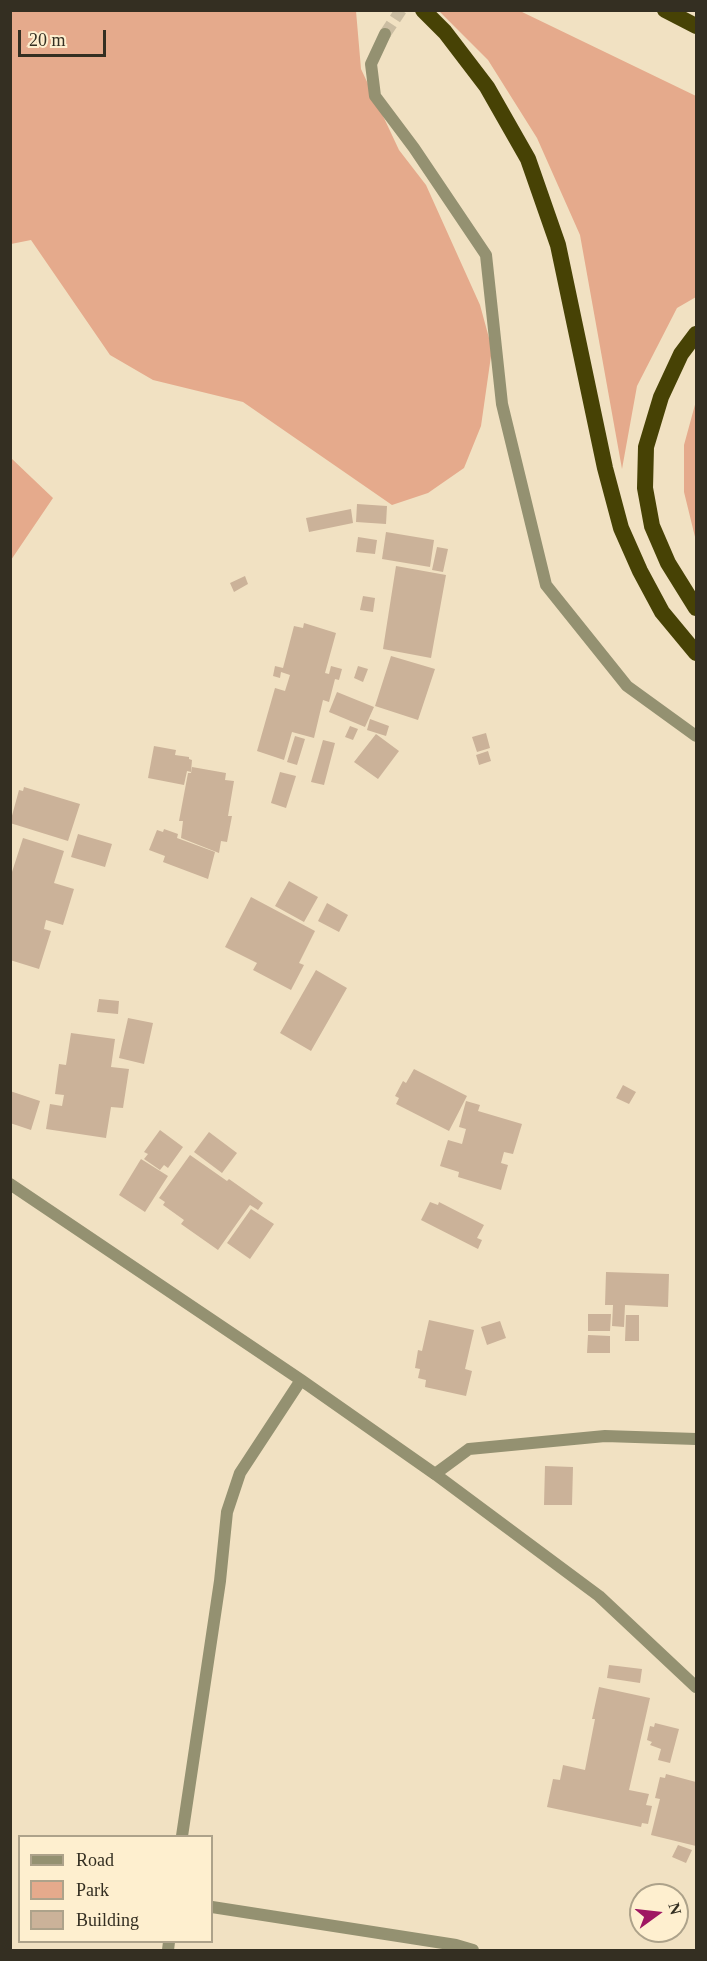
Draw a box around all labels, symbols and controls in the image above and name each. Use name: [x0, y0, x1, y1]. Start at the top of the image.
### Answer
scale bar: [21, 18, 110, 56]
text: 20 m: [29, 30, 66, 50]
legend: [18, 1835, 213, 1943]
text: Road: [76, 1850, 114, 1870]
text: Park: [76, 1880, 109, 1900]
north arrow: [629, 1883, 689, 1943]
text: N: [665, 1901, 685, 1917]
text: Building: [76, 1910, 139, 1930]

